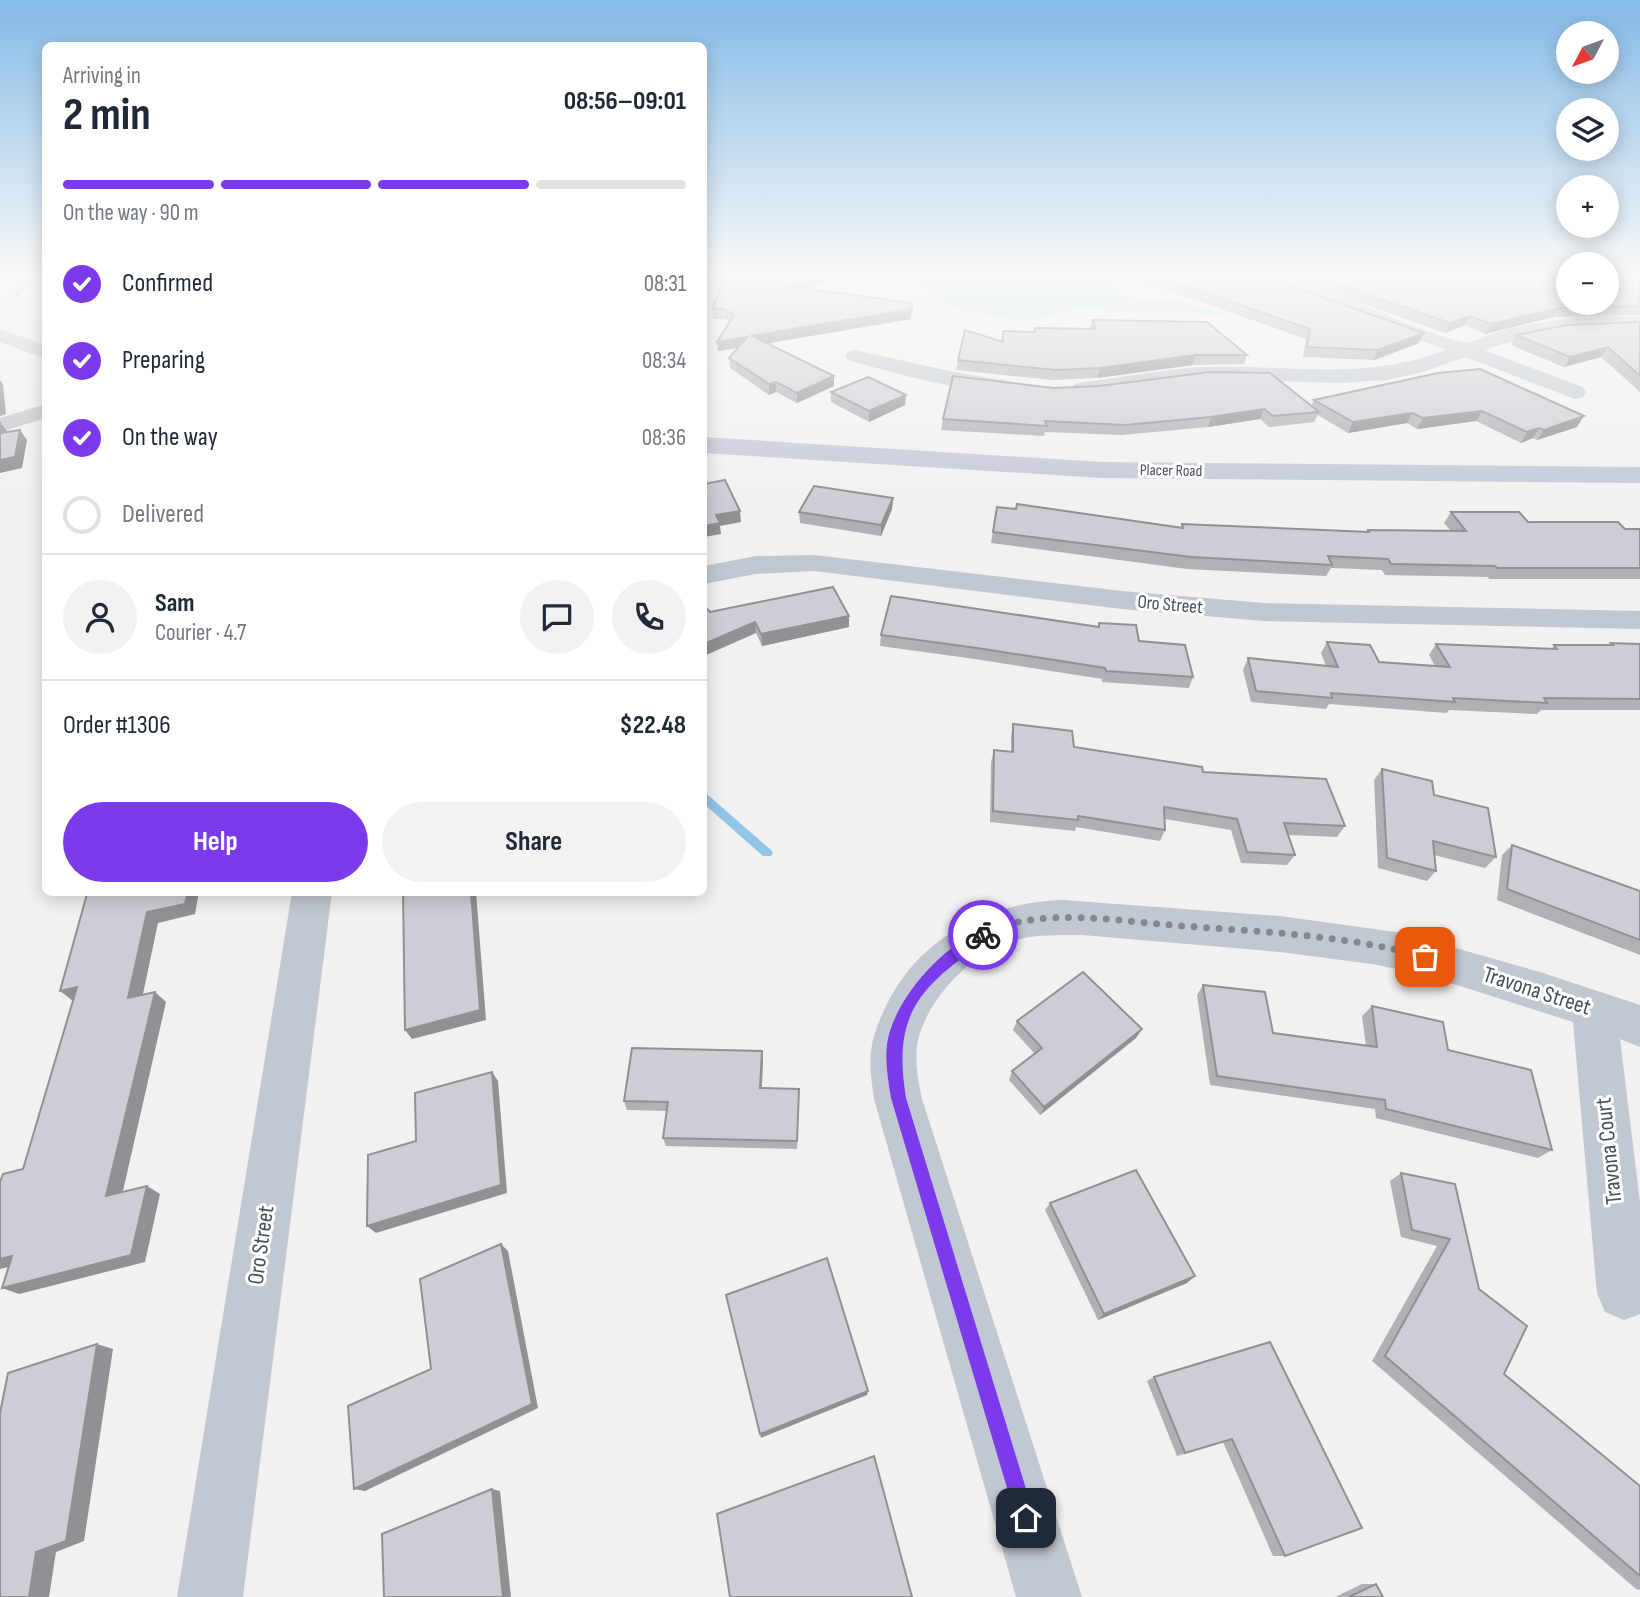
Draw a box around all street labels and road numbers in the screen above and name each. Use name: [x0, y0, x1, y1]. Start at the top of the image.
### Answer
street label: Placer Road: [1140, 461, 1202, 481]
street label: Oro Street: [1136, 591, 1204, 619]
street label: Travona Street: [1480, 960, 1594, 1022]
street label: Travona Court: [1589, 1096, 1629, 1206]
street label: Oro Street: [242, 1204, 280, 1286]

